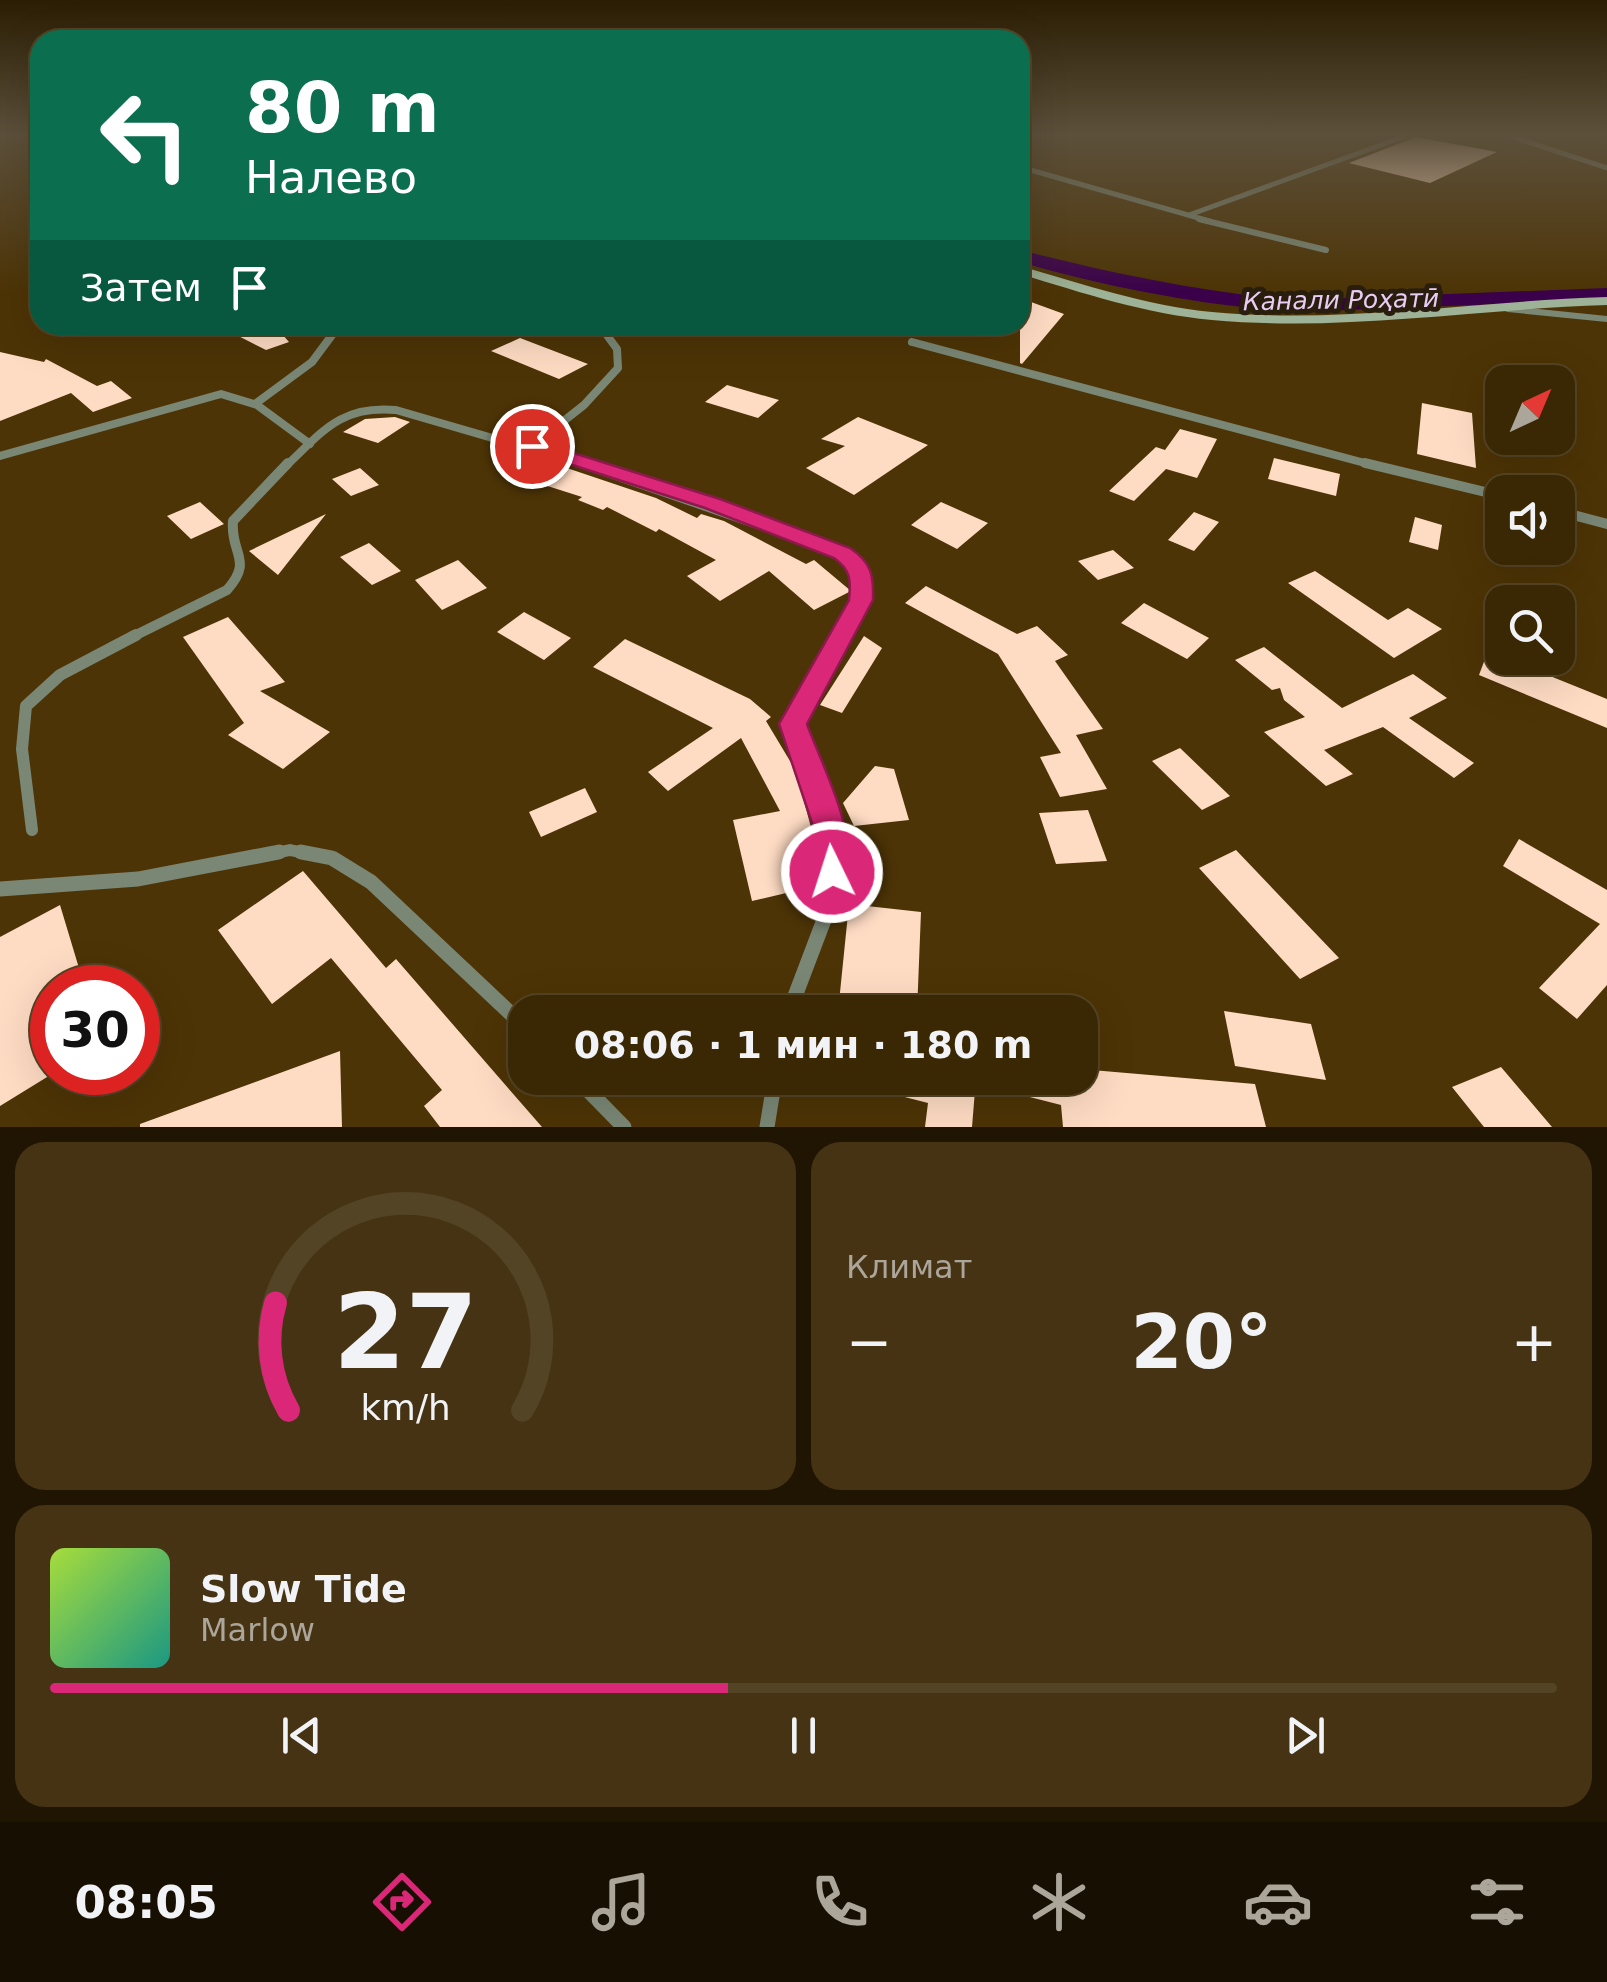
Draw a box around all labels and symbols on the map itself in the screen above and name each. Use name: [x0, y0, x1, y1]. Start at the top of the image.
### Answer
water label: Канали Роҳатӣ: [1243, 284, 1439, 316]
north arrow: [1485, 365, 1575, 455]
pin: [490, 404, 575, 489]
position arrow: [780, 820, 884, 924]
speed limit sign: 30: [30, 965, 160, 1095]

